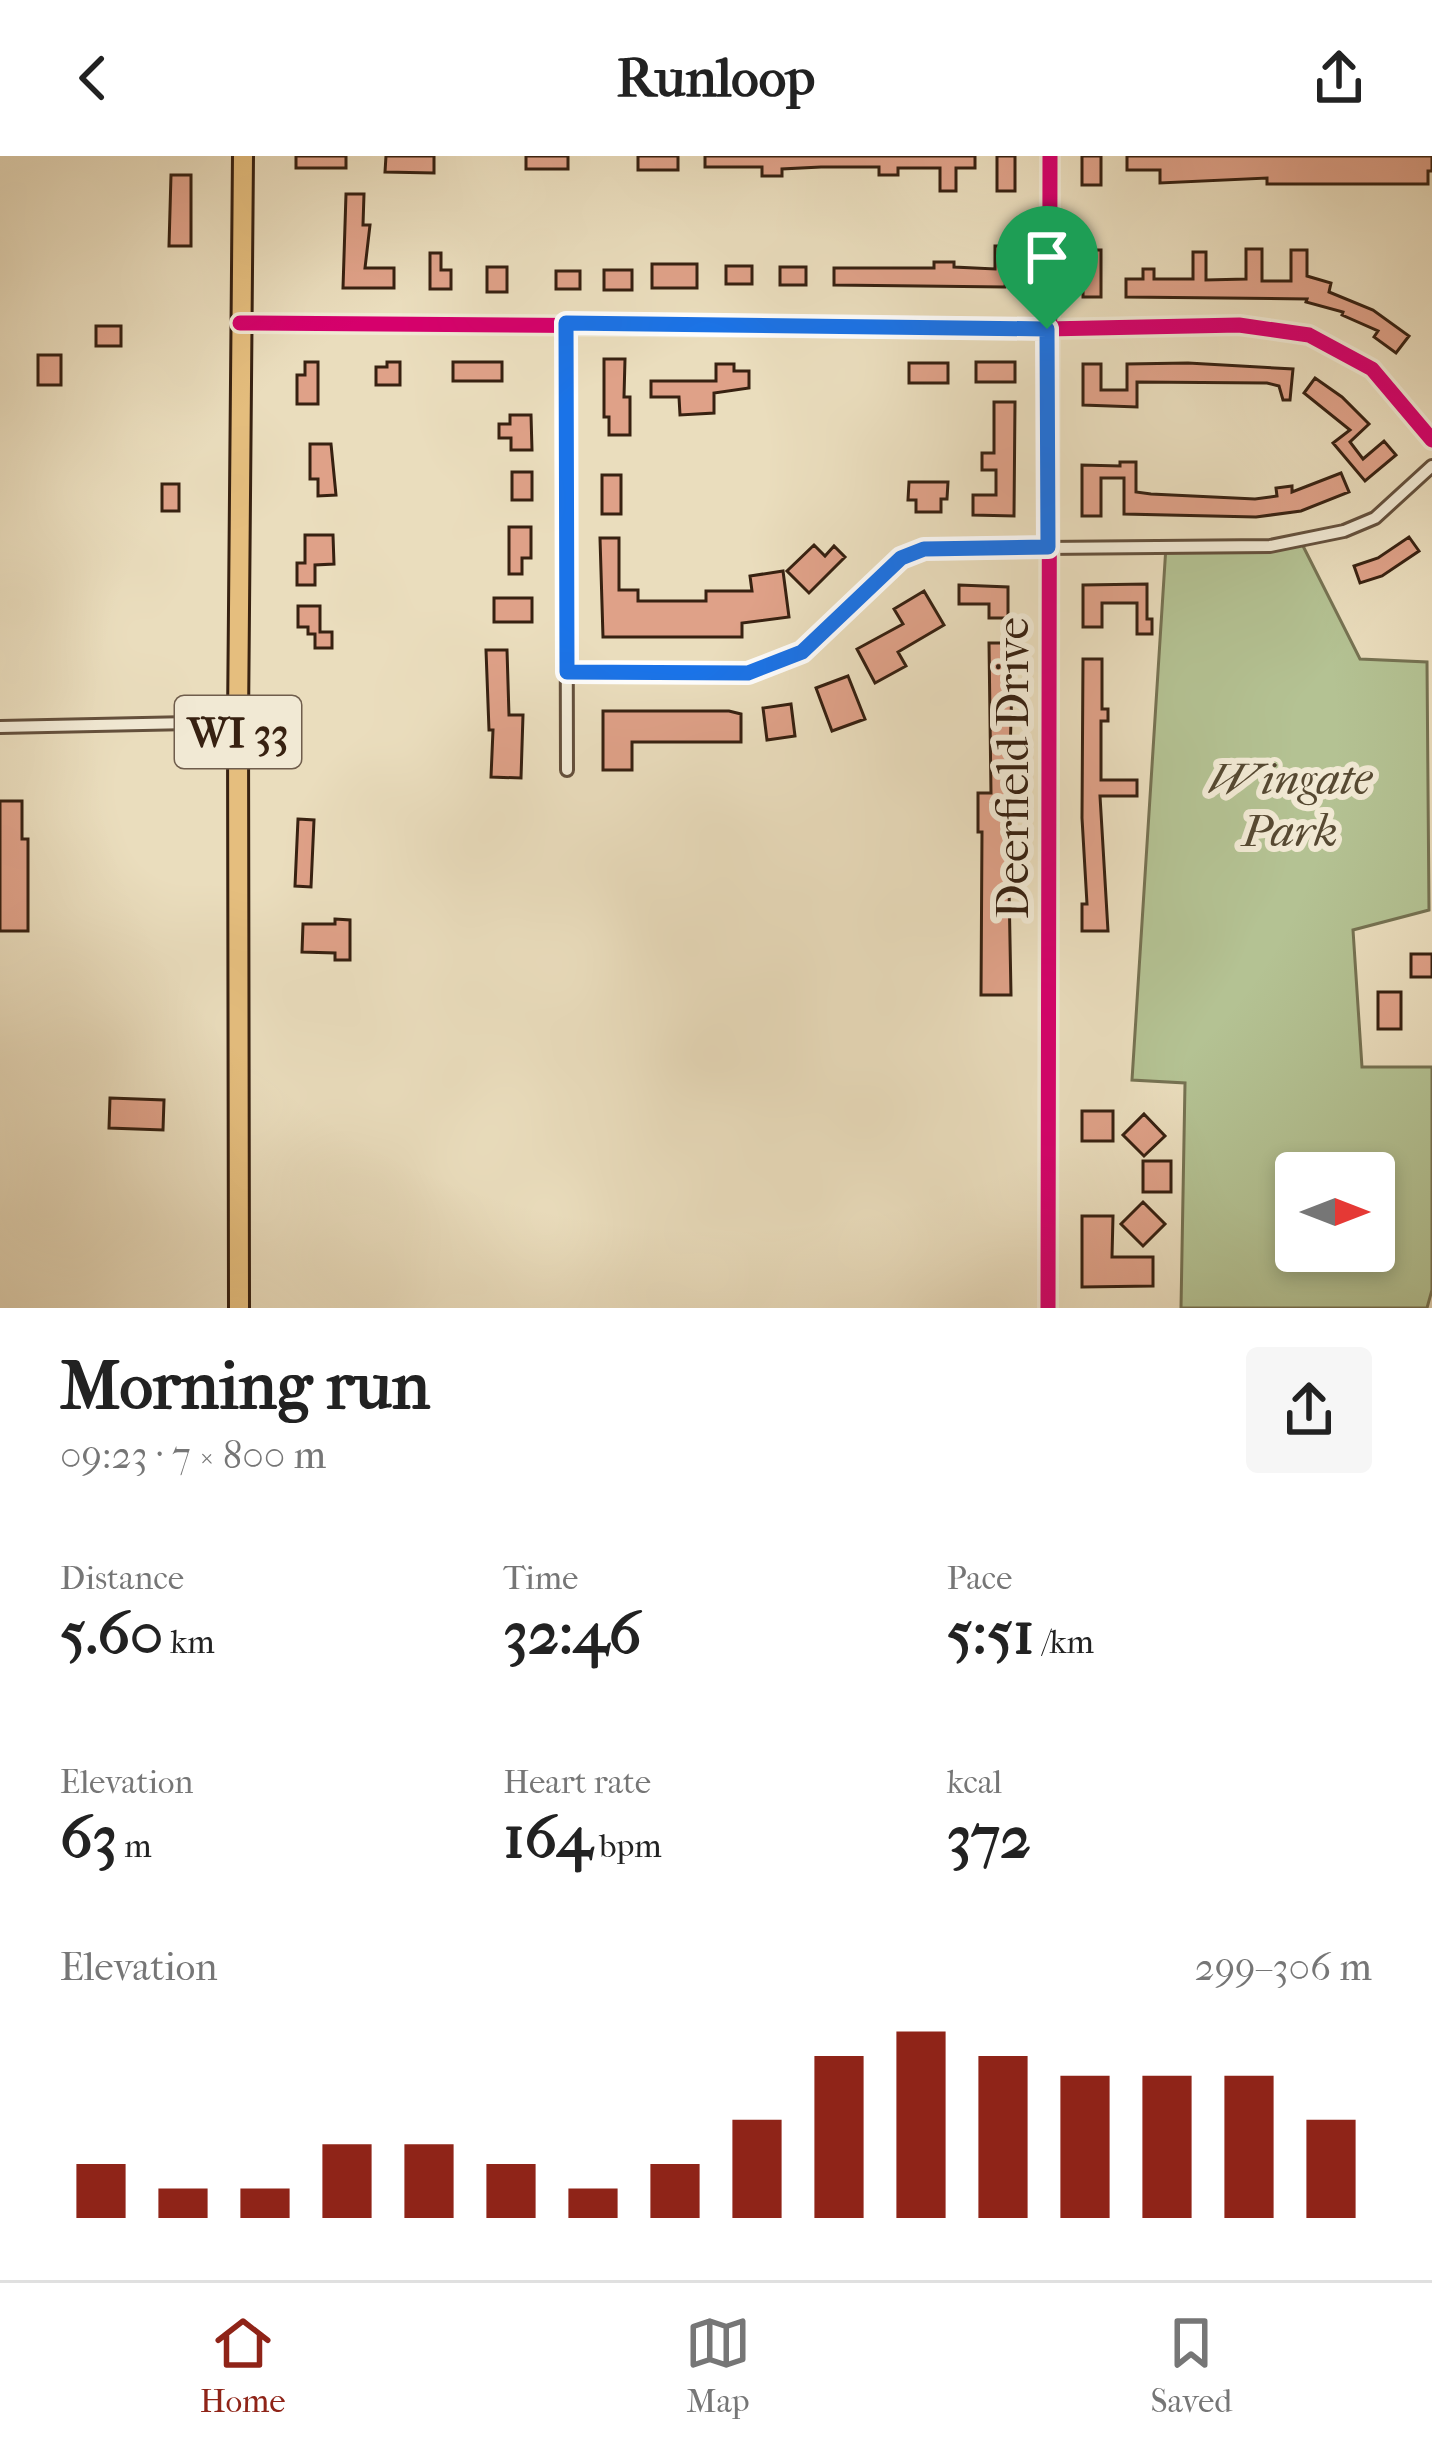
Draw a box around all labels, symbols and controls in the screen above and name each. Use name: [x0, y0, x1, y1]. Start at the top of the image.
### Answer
icon: back: [60, 45, 126, 111]
icon: share: [1306, 45, 1372, 111]
text: Runloop: [617, 47, 815, 110]
pin: [996, 206, 1098, 329]
icon: arrive: [1014, 224, 1080, 290]
street label: Deerfield Drive: [987, 617, 1040, 919]
road number: WI 33: [175, 696, 301, 768]
park label: Wingate Park: [1208, 753, 1374, 858]
north arrow: [1275, 1152, 1395, 1272]
map controls: [1275, 1152, 1395, 1272]
button: share: [1246, 1347, 1372, 1473]
text: Morning run: [60, 1348, 430, 1425]
text: 09:23 · 7 × 800 m: [60, 1432, 326, 1478]
text: Distance: [60, 1559, 184, 1598]
text: Time: [503, 1559, 578, 1598]
text: Pace: [947, 1559, 1012, 1598]
text: 5.60: [60, 1598, 163, 1669]
text: 32:46: [503, 1598, 641, 1669]
text: 5:51: [947, 1598, 1034, 1669]
text: km: [163, 1623, 215, 1662]
text: /km: [1034, 1623, 1094, 1662]
text: Elevation: [60, 1763, 193, 1802]
text: Heart rate: [503, 1763, 651, 1802]
text: kcal: [947, 1763, 1002, 1802]
text: 63: [60, 1802, 117, 1873]
text: 164: [503, 1802, 592, 1873]
text: 372: [947, 1802, 1031, 1873]
text: m: [117, 1827, 152, 1866]
text: bpm: [592, 1827, 662, 1866]
text: Elevation: [60, 1944, 218, 1990]
text: 299–306 m: [1195, 1944, 1372, 1990]
tab: Home: [200, 2310, 286, 2421]
tab: Map: [685, 2310, 751, 2421]
tab: Saved: [1150, 2310, 1232, 2421]

